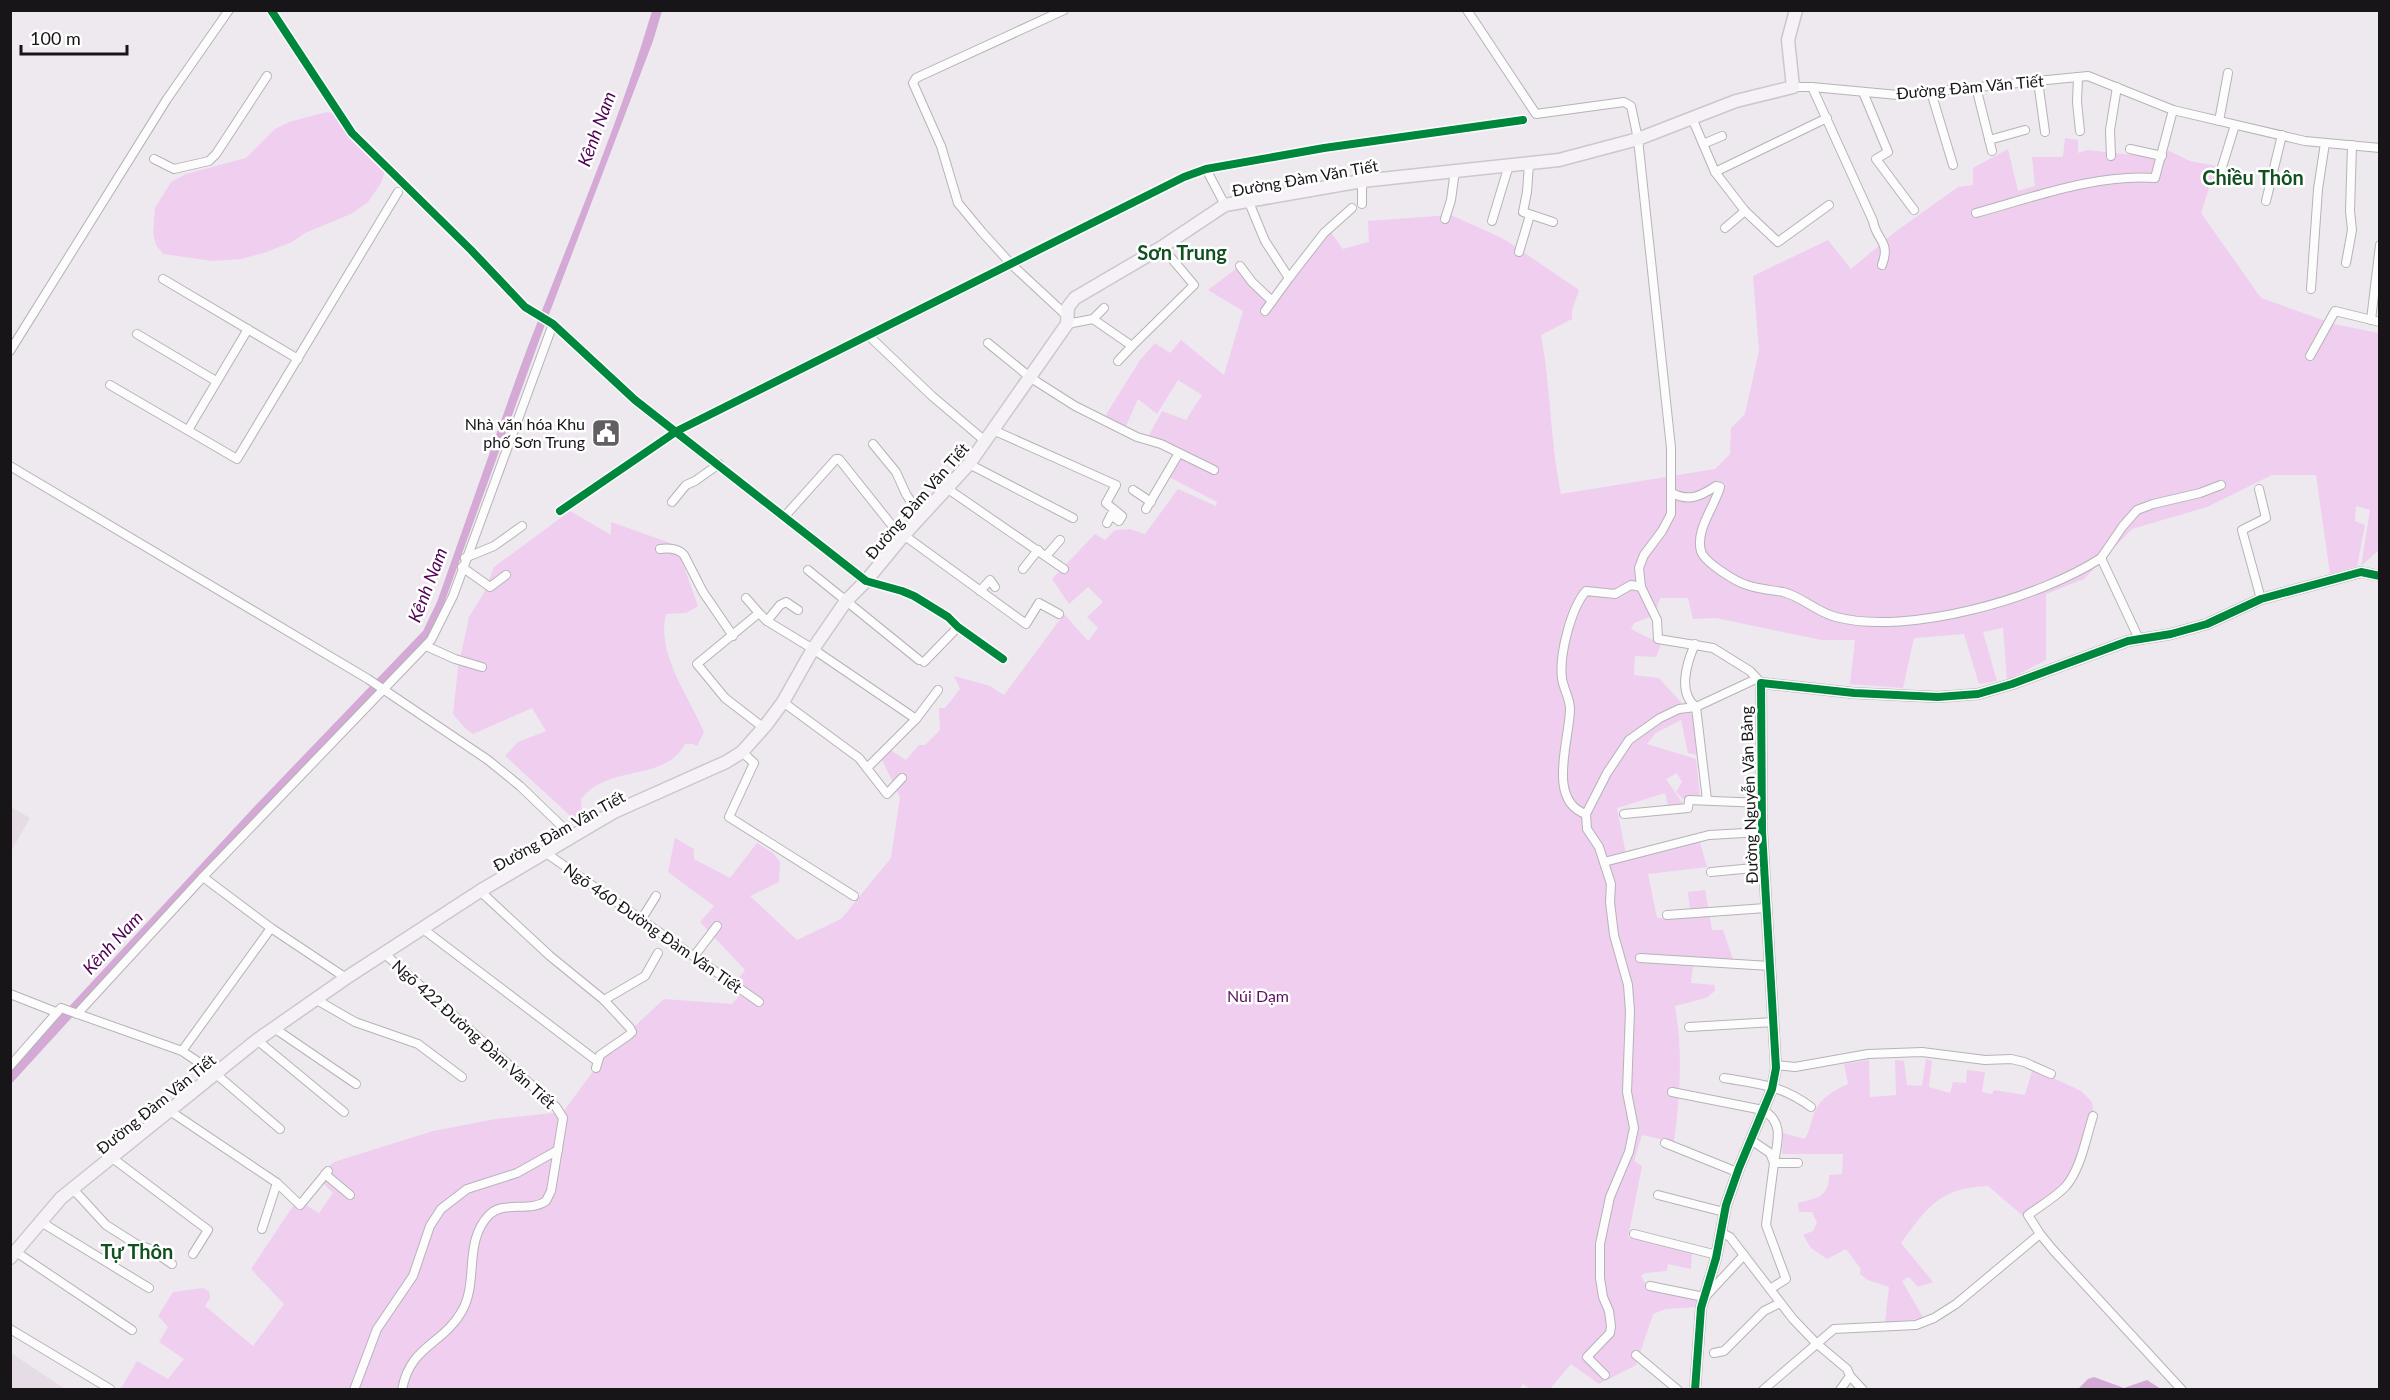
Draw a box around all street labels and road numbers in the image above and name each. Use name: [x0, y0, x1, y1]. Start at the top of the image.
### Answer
street label: Đường Đàm Văn Tiết: [1896, 71, 2045, 102]
street label: Đường Đàm Văn Tiết: [1231, 155, 1380, 200]
street label: Đường Đàm Văn Tiết: [861, 438, 972, 563]
street label: Đường Nguyễn Văn Bảng: [1736, 706, 1761, 884]
street label: Đường Đàm Văn Tiết: [490, 786, 628, 875]
street label: Ngõ 460 Đường Đàm Văn Tiết: [561, 859, 746, 997]
street label: Ngõ 422 Đường Đàm Văn Tiết: [389, 955, 560, 1112]
street label: Đường Đàm Văn Tiết: [92, 1050, 219, 1157]

